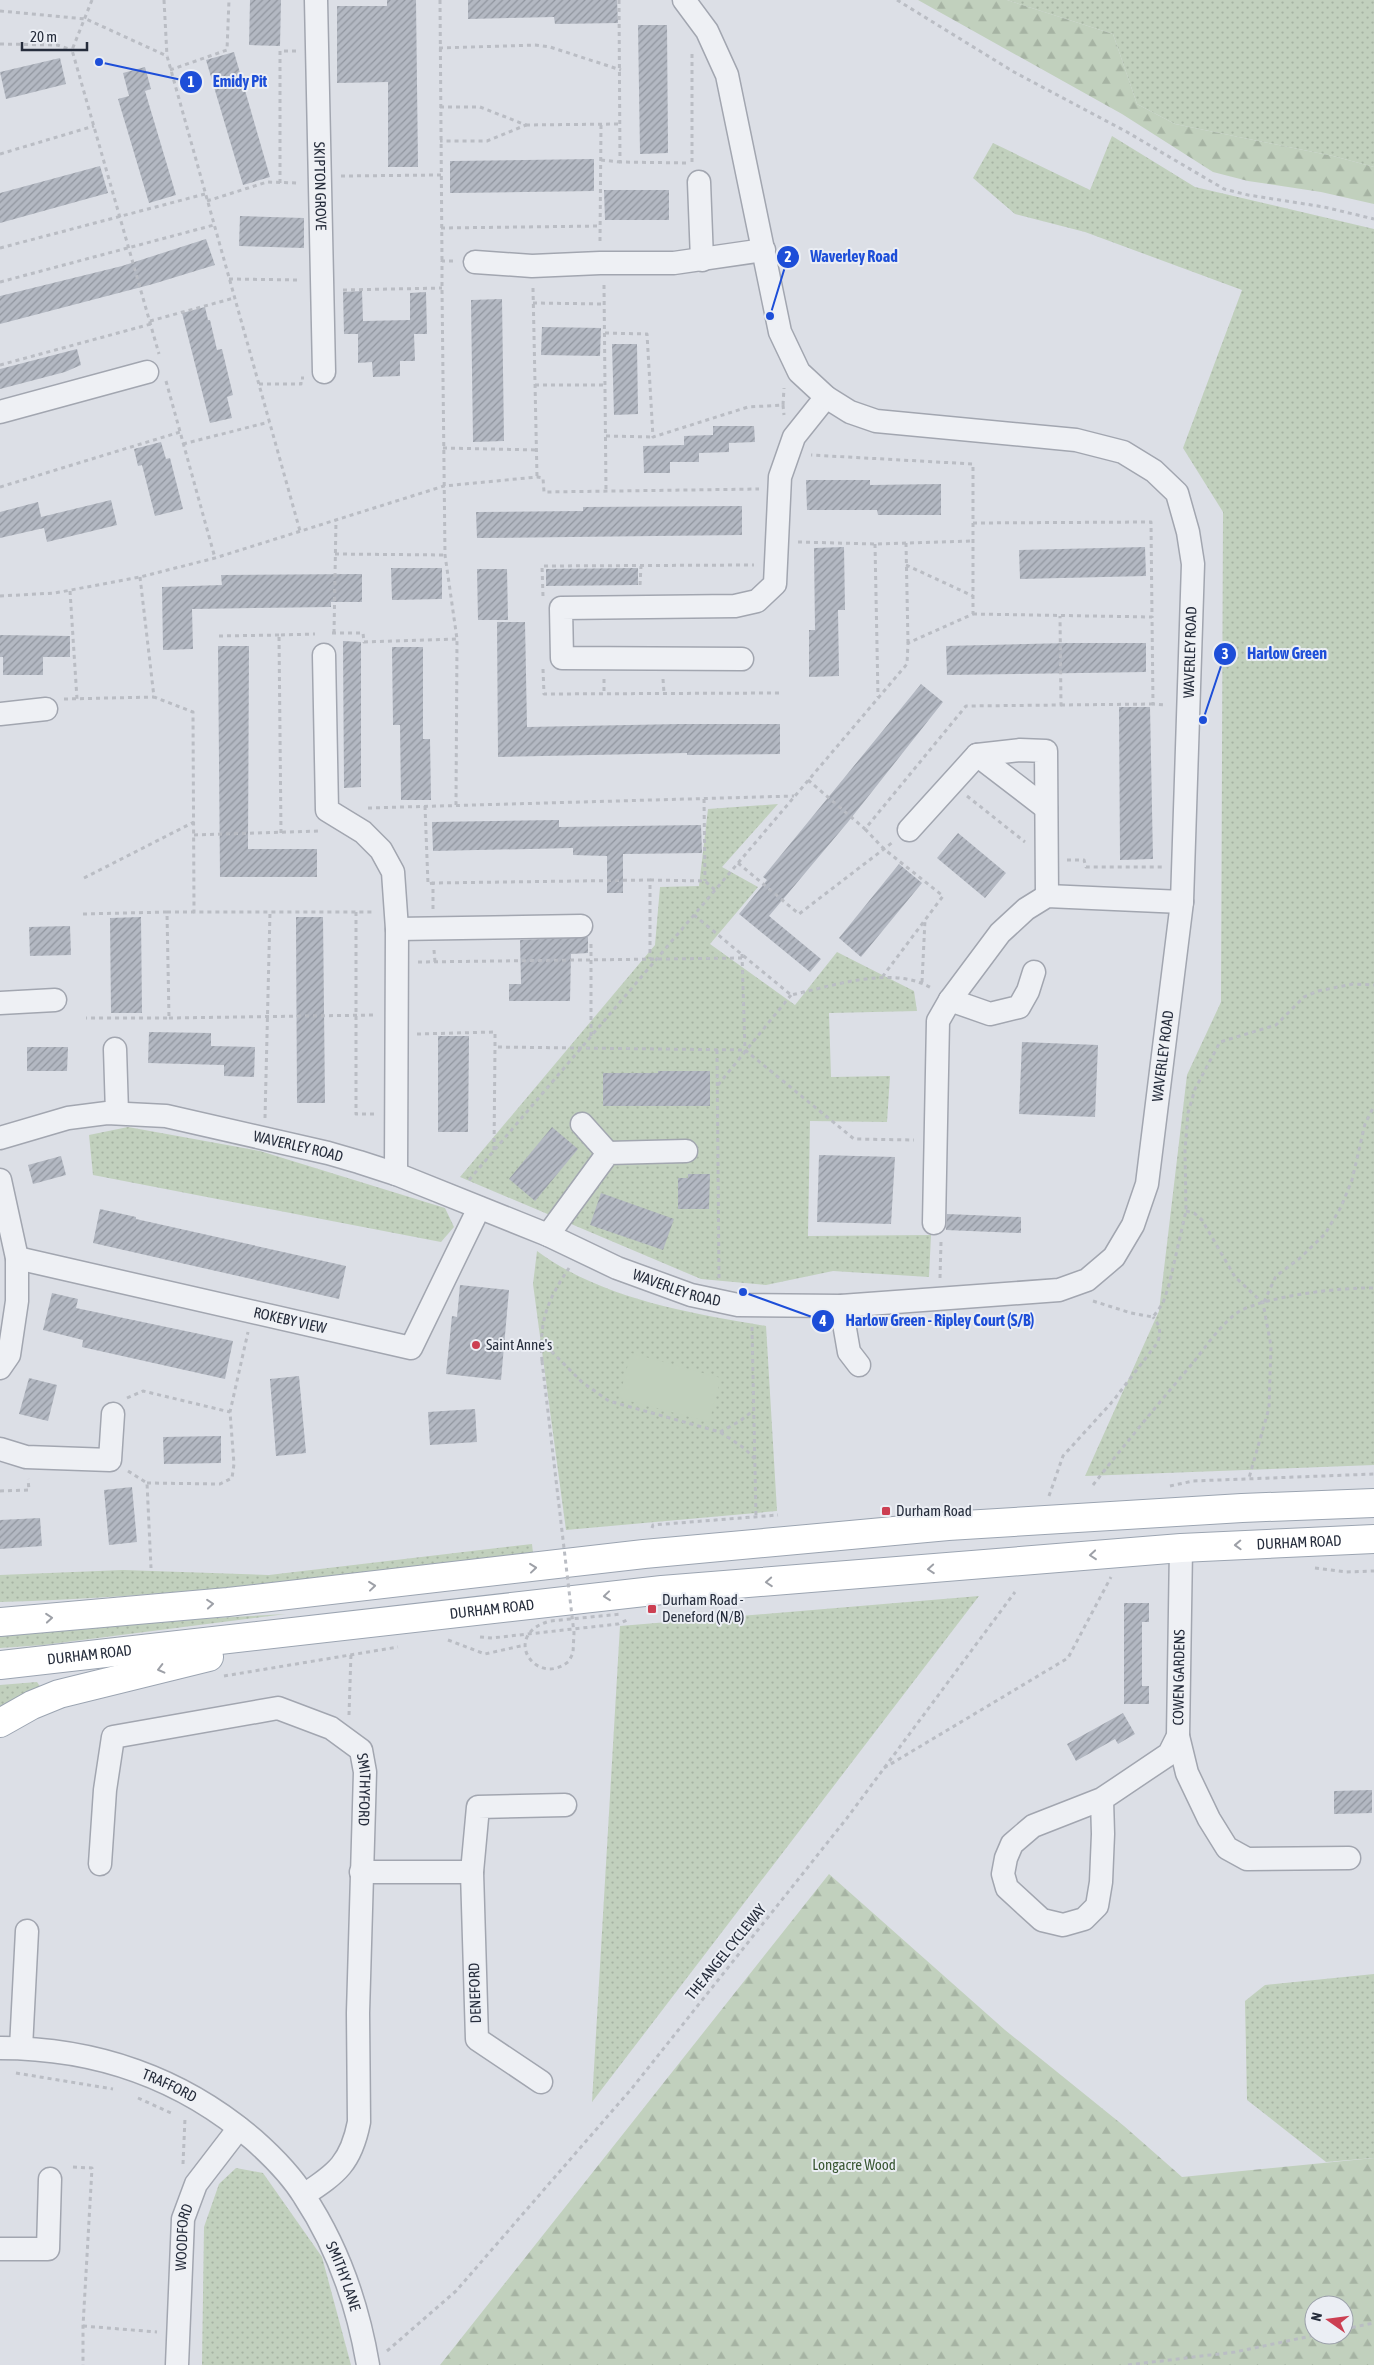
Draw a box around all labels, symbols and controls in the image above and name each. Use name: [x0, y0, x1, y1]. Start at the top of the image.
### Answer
scale bar: [22, 20, 88, 52]
text: 20 m: [30, 28, 57, 45]
callout: Emidy Pit: [178, 66, 277, 97]
text: Emidy Pit: [213, 72, 268, 90]
text: 1: [187, 73, 195, 90]
street label: SKIPTON GROVE: [311, 142, 330, 231]
callout: Waverley Road: [776, 241, 908, 272]
text: Waverley Road: [809, 247, 898, 265]
text: 2: [784, 248, 792, 265]
street label: WAVERLEY ROAD: [1180, 606, 1200, 698]
callout: Harlow Green: [1212, 638, 1337, 669]
text: Harlow Green: [1247, 644, 1327, 662]
text: 3: [1221, 645, 1229, 662]
street label: WAVERLEY ROAD: [1148, 1009, 1176, 1103]
street label: WAVERLEY ROAD: [252, 1127, 345, 1165]
street label: WAVERLEY ROAD: [630, 1265, 722, 1309]
street label: ROKEBY VIEW: [252, 1303, 328, 1336]
callout: Harlow Green - Ripley Court (S/B): [811, 1305, 1045, 1336]
text: Harlow Green - Ripley Court (S/B): [846, 1311, 1035, 1329]
text: 4: [818, 1312, 827, 1329]
place label: Saint Anne's: [486, 1336, 552, 1353]
marker: Saint Anne's: [470, 1339, 482, 1351]
place label: Durham Road: [896, 1502, 972, 1519]
marker: Durham Road: [880, 1505, 892, 1517]
street label: DURHAM ROAD: [1256, 1532, 1342, 1552]
one-way arrow: [1234, 1540, 1242, 1551]
one-way arrow: [1088, 1550, 1096, 1561]
one-way arrow: [530, 1563, 538, 1574]
one-way arrow: [926, 1563, 934, 1574]
one-way arrow: [764, 1576, 772, 1587]
one-way arrow: [368, 1581, 376, 1592]
one-way arrow: [603, 1590, 611, 1601]
place label: Durham Road - Deneford (N/B): [662, 1591, 744, 1625]
street label: DURHAM ROAD: [449, 1596, 535, 1622]
one-way arrow: [207, 1598, 215, 1609]
marker: Durham Road - Deneford (N/B): [646, 1603, 658, 1615]
one-way arrow: [45, 1613, 53, 1624]
street label: COWEN GARDENS: [1169, 1629, 1188, 1725]
street label: DURHAM ROAD: [46, 1641, 132, 1668]
one-way arrow: [156, 1663, 165, 1674]
street label: SMITHYFORD: [354, 1752, 374, 1826]
street label: THE ANGEL CYCLEWAY: [682, 1900, 770, 2003]
street label: DENEFORD: [465, 1962, 484, 2024]
street label: TRAFFORD: [140, 2065, 200, 2105]
park label: Longacre Wood: [812, 2156, 896, 2173]
street label: WOODFORD: [172, 2201, 196, 2271]
street label: SMITHY LANE: [323, 2239, 364, 2313]
north arrow: [1304, 2295, 1354, 2345]
text: N: [1308, 2311, 1325, 2323]

